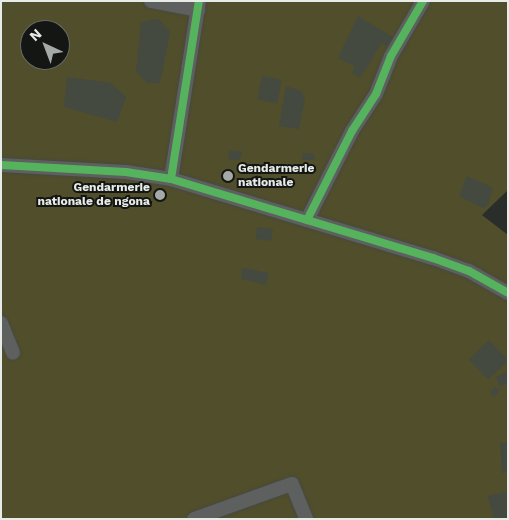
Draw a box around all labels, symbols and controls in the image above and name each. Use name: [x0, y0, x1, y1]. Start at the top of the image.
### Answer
north arrow: [20, 20, 70, 70]
text: N: [26, 25, 45, 44]
place label: Gendarmerie nationale: [238, 162, 315, 190]
marker: Gendarmerie nationale: [222, 170, 234, 182]
place label: Gendarmerie nationale de ngona: [38, 181, 150, 209]
marker: Gendarmerie nationale de ngona: [154, 189, 166, 201]

